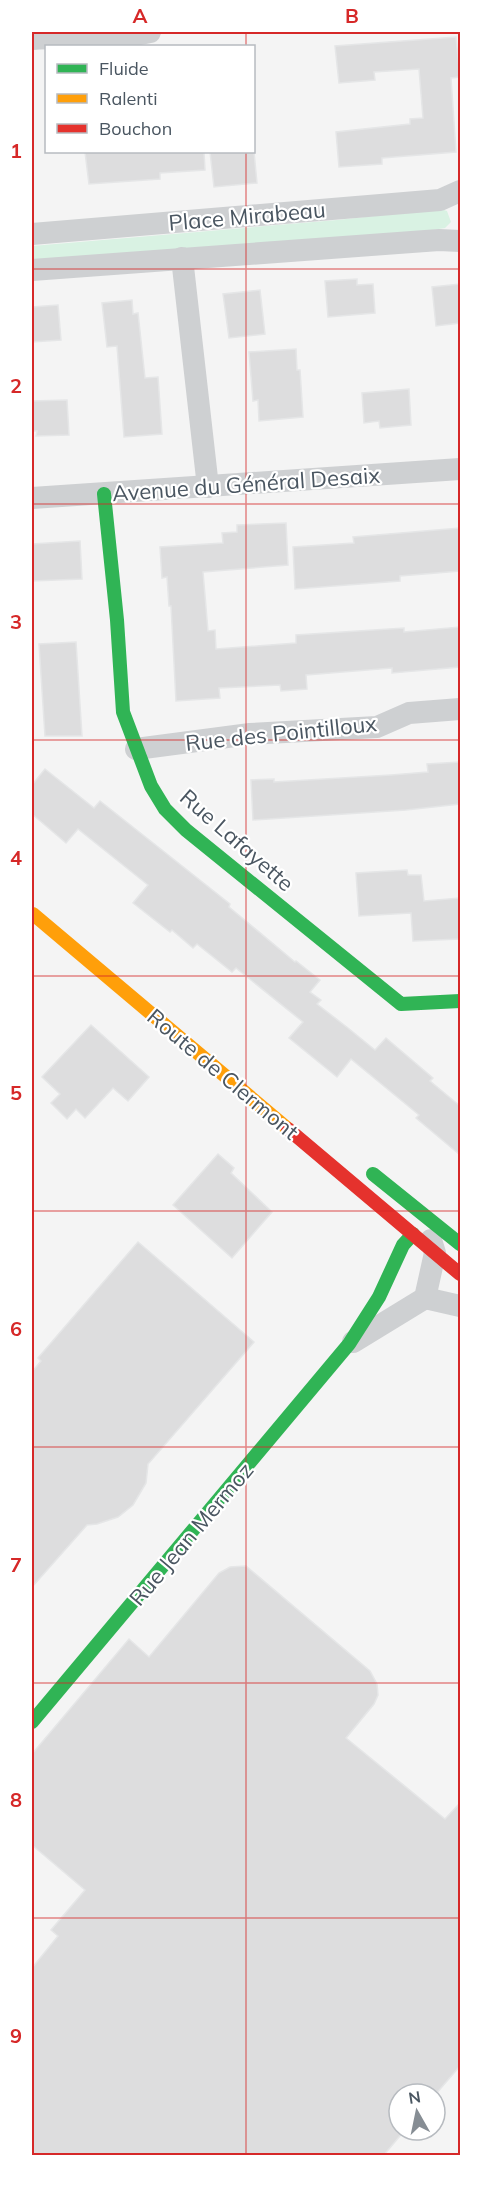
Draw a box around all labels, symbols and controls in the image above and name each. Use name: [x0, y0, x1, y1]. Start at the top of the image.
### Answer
text: A: [133, 3, 148, 28]
text: B: [345, 3, 359, 28]
legend: [45, 45, 255, 153]
text: Fluide: [99, 57, 149, 80]
text: Ralenti: [99, 87, 157, 110]
text: Bouchon: [99, 117, 172, 140]
text: 1: [10, 138, 22, 163]
street label: Place Mirabeau: [167, 195, 327, 237]
text: 2: [10, 373, 22, 398]
street label: Avenue du Général Desaix: [111, 461, 381, 507]
text: 3: [10, 609, 22, 634]
street label: Rue des Pointilloux: [184, 709, 378, 757]
street label: Rue Lafayette: [174, 783, 300, 897]
text: 4: [10, 845, 22, 870]
street label: Route de Clermont: [142, 1002, 305, 1146]
text: 5: [10, 1080, 22, 1105]
text: 6: [10, 1316, 22, 1341]
street label: Rue Jean Mermoz: [123, 1457, 259, 1611]
text: 7: [10, 1552, 22, 1577]
text: 8: [10, 1787, 22, 1812]
text: 9: [10, 2023, 22, 2048]
north arrow: [387, 2082, 447, 2142]
text: N: [407, 2086, 422, 2108]

